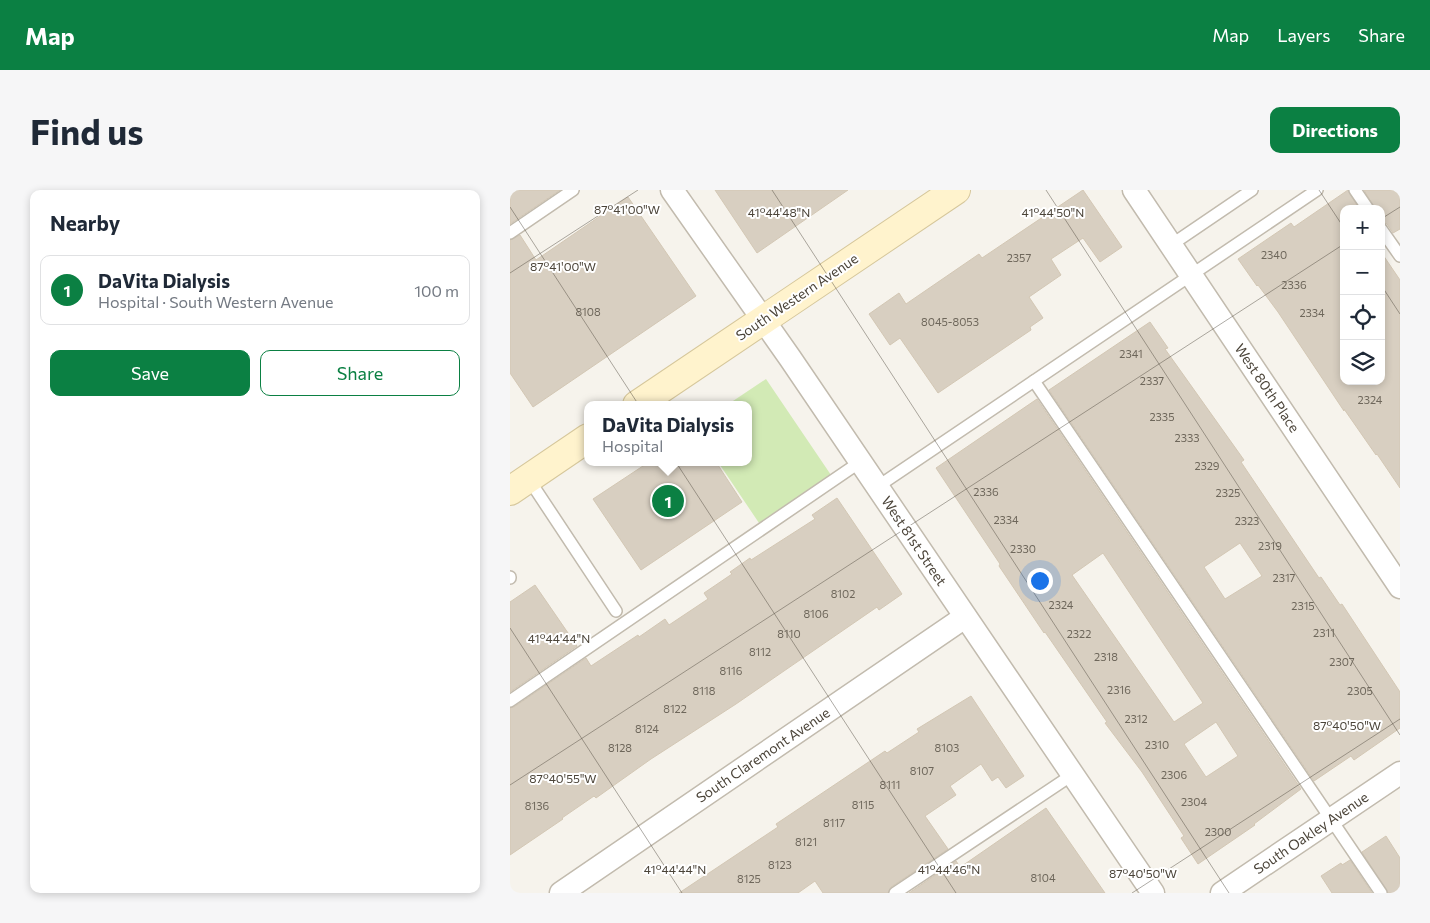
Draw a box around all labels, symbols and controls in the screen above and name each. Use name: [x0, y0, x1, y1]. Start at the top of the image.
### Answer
text: Map: [25, 21, 75, 50]
text: Map: [1212, 24, 1249, 46]
text: Layers: [1277, 24, 1330, 46]
text: Share: [1358, 24, 1405, 46]
button: Directions: [1270, 107, 1400, 153]
text: Find us: [30, 109, 144, 152]
text: 87°41'00"W: [594, 202, 660, 216]
text: 41°44'48"N: [748, 205, 810, 219]
text: 41°44'50"N: [1022, 205, 1084, 219]
map controls: [1340, 205, 1385, 385]
button: +: [1340, 205, 1385, 250]
text: Nearby: [50, 210, 120, 235]
house number: 2340: [1261, 248, 1287, 261]
street label: South Western Avenue: [732, 249, 861, 344]
button: −: [1340, 250, 1385, 295]
house number: 2357: [1007, 251, 1031, 264]
text: 87°41'00"W: [530, 259, 596, 273]
text: DaVita Dialysis: [98, 269, 230, 292]
house number: 2336: [1281, 278, 1307, 291]
text: 1: [63, 281, 71, 300]
text: 100 m: [414, 281, 459, 300]
text: Hospital · South Western Avenue: [98, 292, 334, 311]
button: locate: [1340, 295, 1385, 340]
house number: 8108: [575, 305, 601, 318]
house number: 2334: [1299, 306, 1325, 319]
house number: 8045-8053: [921, 315, 979, 328]
street label: West 80th Place: [1231, 340, 1303, 435]
button: layers: [1340, 340, 1385, 385]
house number: 2341: [1119, 347, 1143, 360]
button: Save: [50, 350, 250, 396]
button: Share: [260, 350, 460, 396]
house number: 2337: [1140, 374, 1164, 387]
house number: 2324: [1358, 393, 1383, 406]
popup: [584, 401, 752, 466]
house number: 2335: [1150, 410, 1174, 423]
text: DaVita Dialysis: [602, 413, 734, 436]
house number: 2333: [1175, 431, 1199, 444]
text: Hospital: [602, 436, 663, 455]
house number: 2329: [1194, 459, 1220, 472]
pin: 1: [652, 482, 684, 520]
house number: 2336: [973, 485, 999, 498]
house number: 2325: [1216, 486, 1240, 499]
street label: West 81st Street: [878, 493, 951, 589]
house number: 2334: [993, 513, 1019, 526]
house number: 2323: [1235, 514, 1259, 527]
house number: 2319: [1258, 539, 1282, 552]
house number: 2330: [1010, 542, 1036, 555]
your location: [1027, 568, 1053, 594]
house number: 2317: [1273, 571, 1296, 584]
house number: 8102: [831, 587, 855, 600]
house number: 2324: [1049, 598, 1074, 611]
house number: 2315: [1291, 599, 1315, 612]
house number: 8106: [803, 607, 829, 620]
house number: 2311: [1313, 626, 1335, 639]
house number: 8110: [777, 627, 801, 640]
house number: 2322: [1067, 627, 1091, 640]
text: 41°44'44"N: [528, 631, 590, 645]
house number: 8112: [749, 645, 771, 658]
house number: 2318: [1094, 650, 1118, 663]
house number: 2307: [1329, 655, 1355, 668]
house number: 8116: [720, 664, 743, 677]
house number: 2316: [1107, 683, 1131, 696]
house number: 8118: [693, 684, 716, 697]
house number: 2305: [1347, 684, 1373, 697]
house number: 8122: [663, 702, 687, 715]
street label: South Claremont Avenue: [693, 703, 833, 806]
house number: 2312: [1124, 712, 1148, 725]
text: 87°40'50"W: [1313, 718, 1381, 732]
house number: 8124: [635, 722, 659, 735]
house number: 2310: [1145, 738, 1169, 751]
house number: 8128: [608, 741, 632, 754]
house number: 8103: [935, 741, 959, 754]
house number: 8107: [910, 764, 934, 777]
house number: 2306: [1161, 768, 1187, 781]
text: 87°40'55"W: [529, 771, 597, 785]
house number: 8111: [880, 778, 900, 791]
street label: South Oakley Avenue: [1250, 788, 1371, 877]
house number: 2304: [1181, 795, 1207, 808]
house number: 8115: [852, 798, 874, 811]
house number: 8136: [525, 799, 549, 812]
house number: 8117: [823, 816, 845, 829]
house number: 2300: [1205, 825, 1231, 838]
house number: 8121: [795, 835, 817, 848]
house number: 8123: [768, 858, 792, 871]
text: 41°44'44"N: [644, 862, 706, 876]
text: 41°44'46"N: [918, 862, 980, 876]
text: 87°40'50"W: [1109, 866, 1177, 880]
house number: 8104: [1030, 871, 1056, 884]
house number: 8125: [737, 872, 761, 885]

